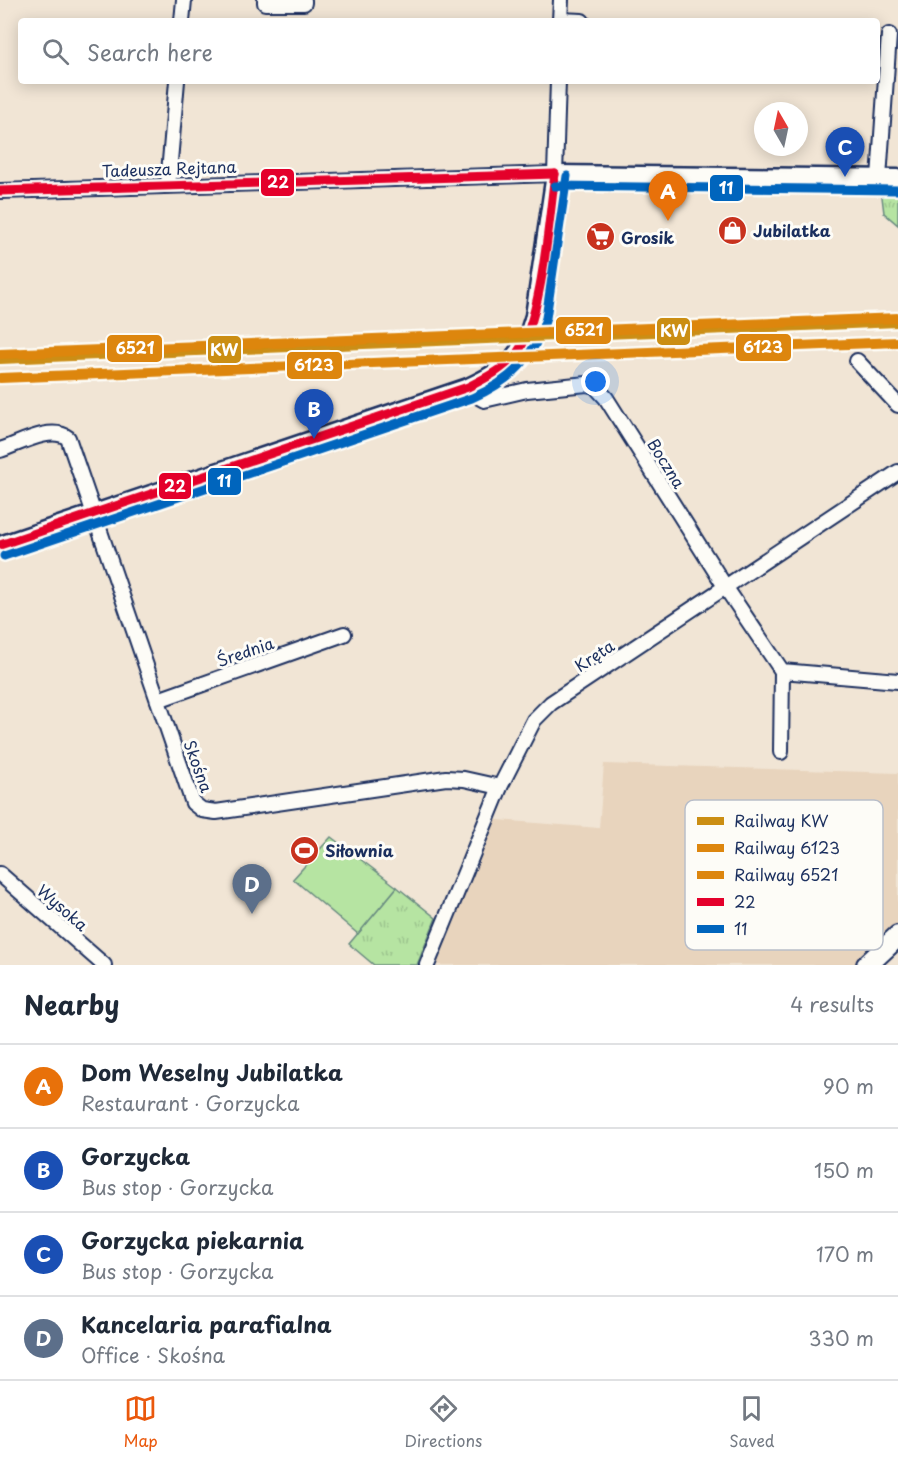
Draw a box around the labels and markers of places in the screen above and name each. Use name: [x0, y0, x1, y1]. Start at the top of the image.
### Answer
pin: C: [826, 128, 864, 177]
pin: A: [648, 172, 688, 221]
shop icon: Jubilatka: [716, 214, 748, 246]
place label: Jubilatka: [753, 218, 831, 242]
supermarket icon: Grosik: [584, 221, 616, 253]
place label: Grosik: [621, 225, 674, 249]
pin: B: [294, 390, 334, 439]
sports icon: Siłownia: [288, 834, 320, 866]
place label: Siłownia: [325, 838, 394, 862]
pin: D: [232, 864, 272, 914]

